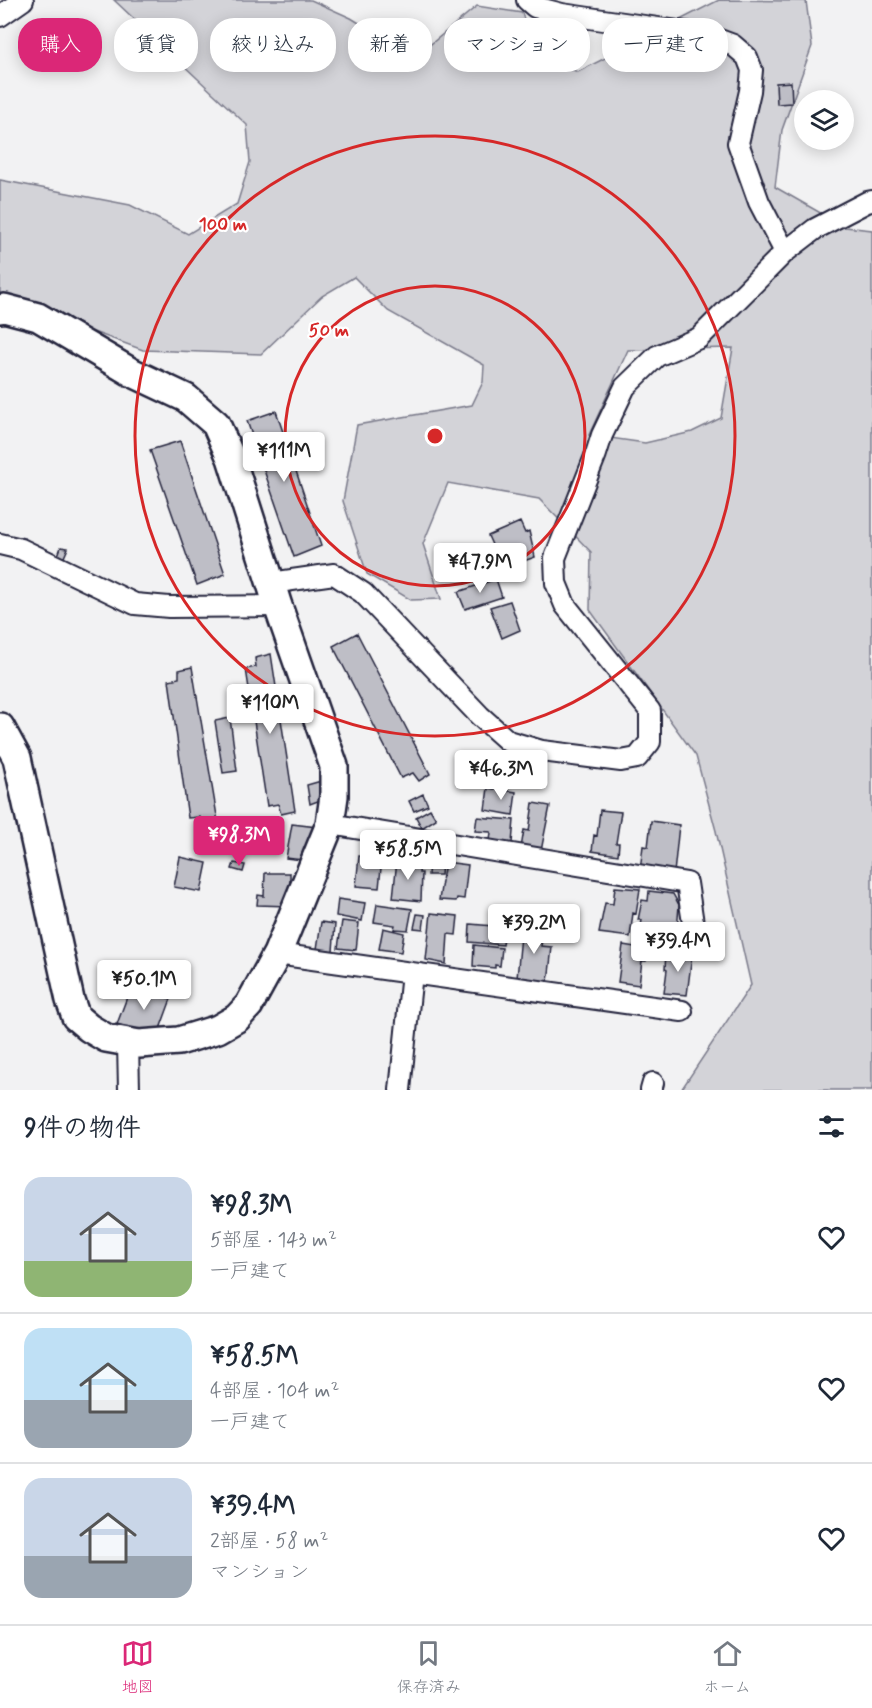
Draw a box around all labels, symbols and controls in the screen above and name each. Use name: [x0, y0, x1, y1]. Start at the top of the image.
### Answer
chip: 購入: [18, 18, 102, 72]
chip: 賃貸: [114, 18, 198, 72]
chip: 絞り込み: [210, 18, 336, 72]
chip: 新着: [348, 18, 432, 72]
chip: マンション: [444, 18, 590, 72]
chip: 一戸建て: [602, 18, 728, 72]
map controls: [794, 90, 854, 150]
button: layers: [794, 90, 854, 150]
text: 100 m: [199, 213, 247, 237]
text: 50 m: [309, 319, 349, 343]
centre of rings: [425, 426, 445, 446]
pin: ¥111M: [242, 432, 326, 483]
text: ¥111M: [257, 438, 311, 465]
pin: ¥47.9M: [431, 543, 529, 594]
text: ¥47.9M: [448, 549, 512, 576]
pin: ¥110M: [228, 684, 312, 735]
text: ¥110M: [241, 690, 299, 717]
pin: ¥46.3M: [452, 750, 550, 801]
text: ¥46.3M: [469, 756, 533, 783]
pin: ¥98.3M: [190, 816, 288, 867]
text: ¥98.3M: [207, 822, 271, 849]
pin: ¥58.5M: [359, 830, 457, 881]
text: ¥58.5M: [374, 836, 442, 863]
pin: ¥39.2M: [485, 904, 583, 955]
text: ¥39.2M: [502, 910, 566, 937]
pin: ¥39.4M: [629, 922, 727, 973]
text: ¥39.4M: [645, 928, 711, 955]
pin: ¥50.1M: [95, 960, 193, 1011]
text: ¥50.1M: [111, 966, 177, 993]
icon: filters: [815, 1110, 848, 1143]
text: 9件の物件: [24, 1112, 141, 1146]
text: ¥98.3M: [210, 1189, 292, 1223]
icon: home: [72, 1201, 144, 1273]
icon: heart: [815, 1221, 848, 1254]
text: 5部屋 · 143 m²: [210, 1227, 337, 1254]
text: 一戸建て: [210, 1258, 290, 1285]
text: ¥58.5M: [210, 1340, 299, 1374]
icon: home: [72, 1352, 144, 1424]
icon: heart: [815, 1372, 848, 1405]
text: 4部屋 · 104 m²: [210, 1378, 339, 1405]
text: 一戸建て: [210, 1409, 290, 1436]
text: ¥39.4M: [210, 1490, 296, 1524]
icon: home: [72, 1502, 144, 1574]
icon: heart: [815, 1522, 848, 1555]
text: 2部屋 · 58 m²: [210, 1528, 328, 1555]
text: マンション: [210, 1559, 309, 1586]
tab: 地図: [121, 1637, 154, 1698]
tab: 保存済み: [397, 1637, 461, 1698]
tab: ホーム: [703, 1637, 751, 1698]

